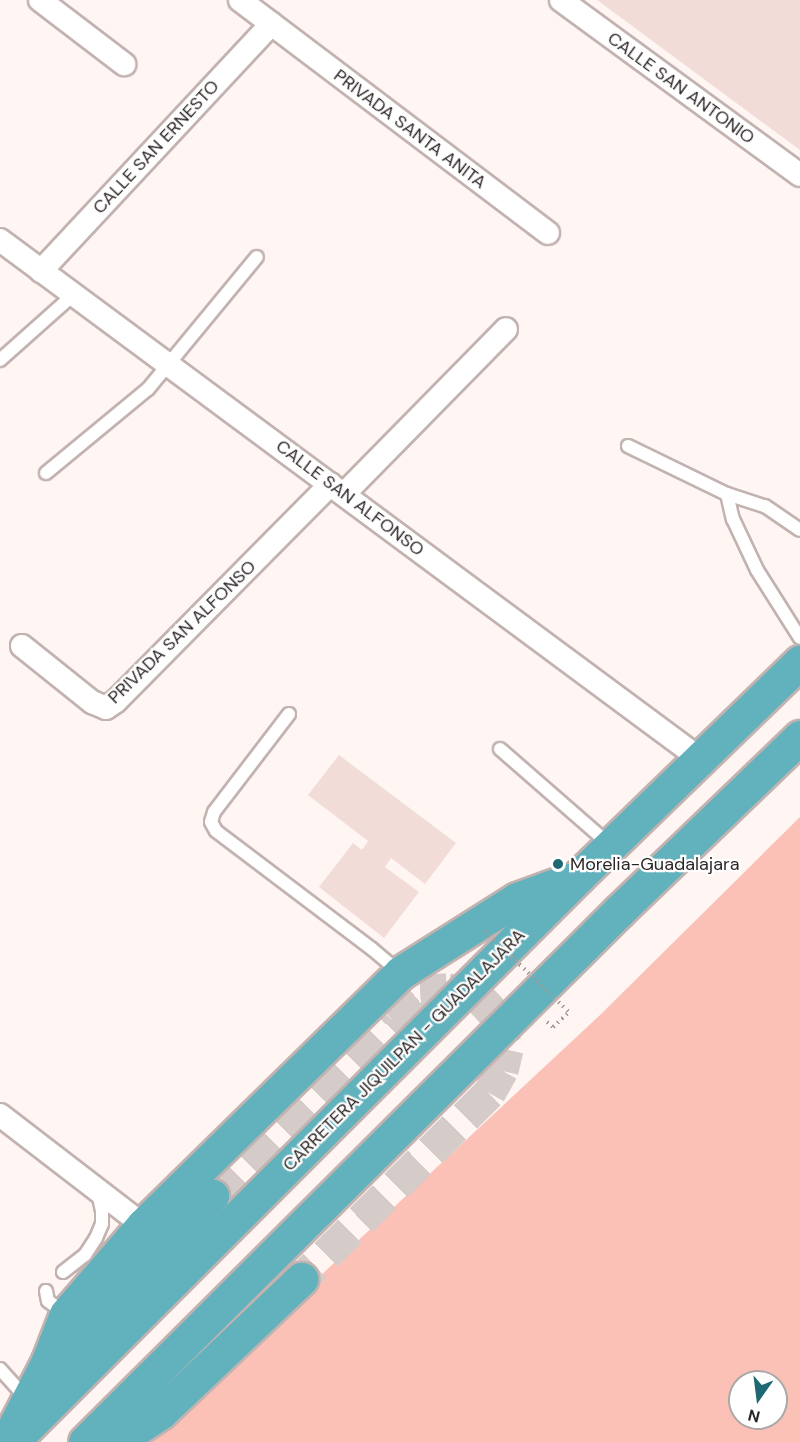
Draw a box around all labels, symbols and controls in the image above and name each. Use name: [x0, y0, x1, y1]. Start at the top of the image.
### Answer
street label: CALLE SAN ANTONIO: [603, 27, 759, 149]
street label: PRIVADA SANTA ANITA: [330, 65, 490, 193]
street label: CALLE SAN ERNESTO: [88, 76, 224, 218]
street label: CALLE SAN ALFONSO: [272, 435, 428, 561]
street label: PRIVADA SAN ALFONSO: [104, 556, 260, 708]
place label: Morelia-Guadalajara: [570, 853, 739, 875]
marker: Morelia-Guadalajara: [551, 857, 565, 871]
street label: CARRETERA JIQUILPAN - GUADALAJARA: [278, 924, 530, 1176]
north arrow: [728, 1370, 788, 1430]
text: N: [746, 1404, 762, 1428]

